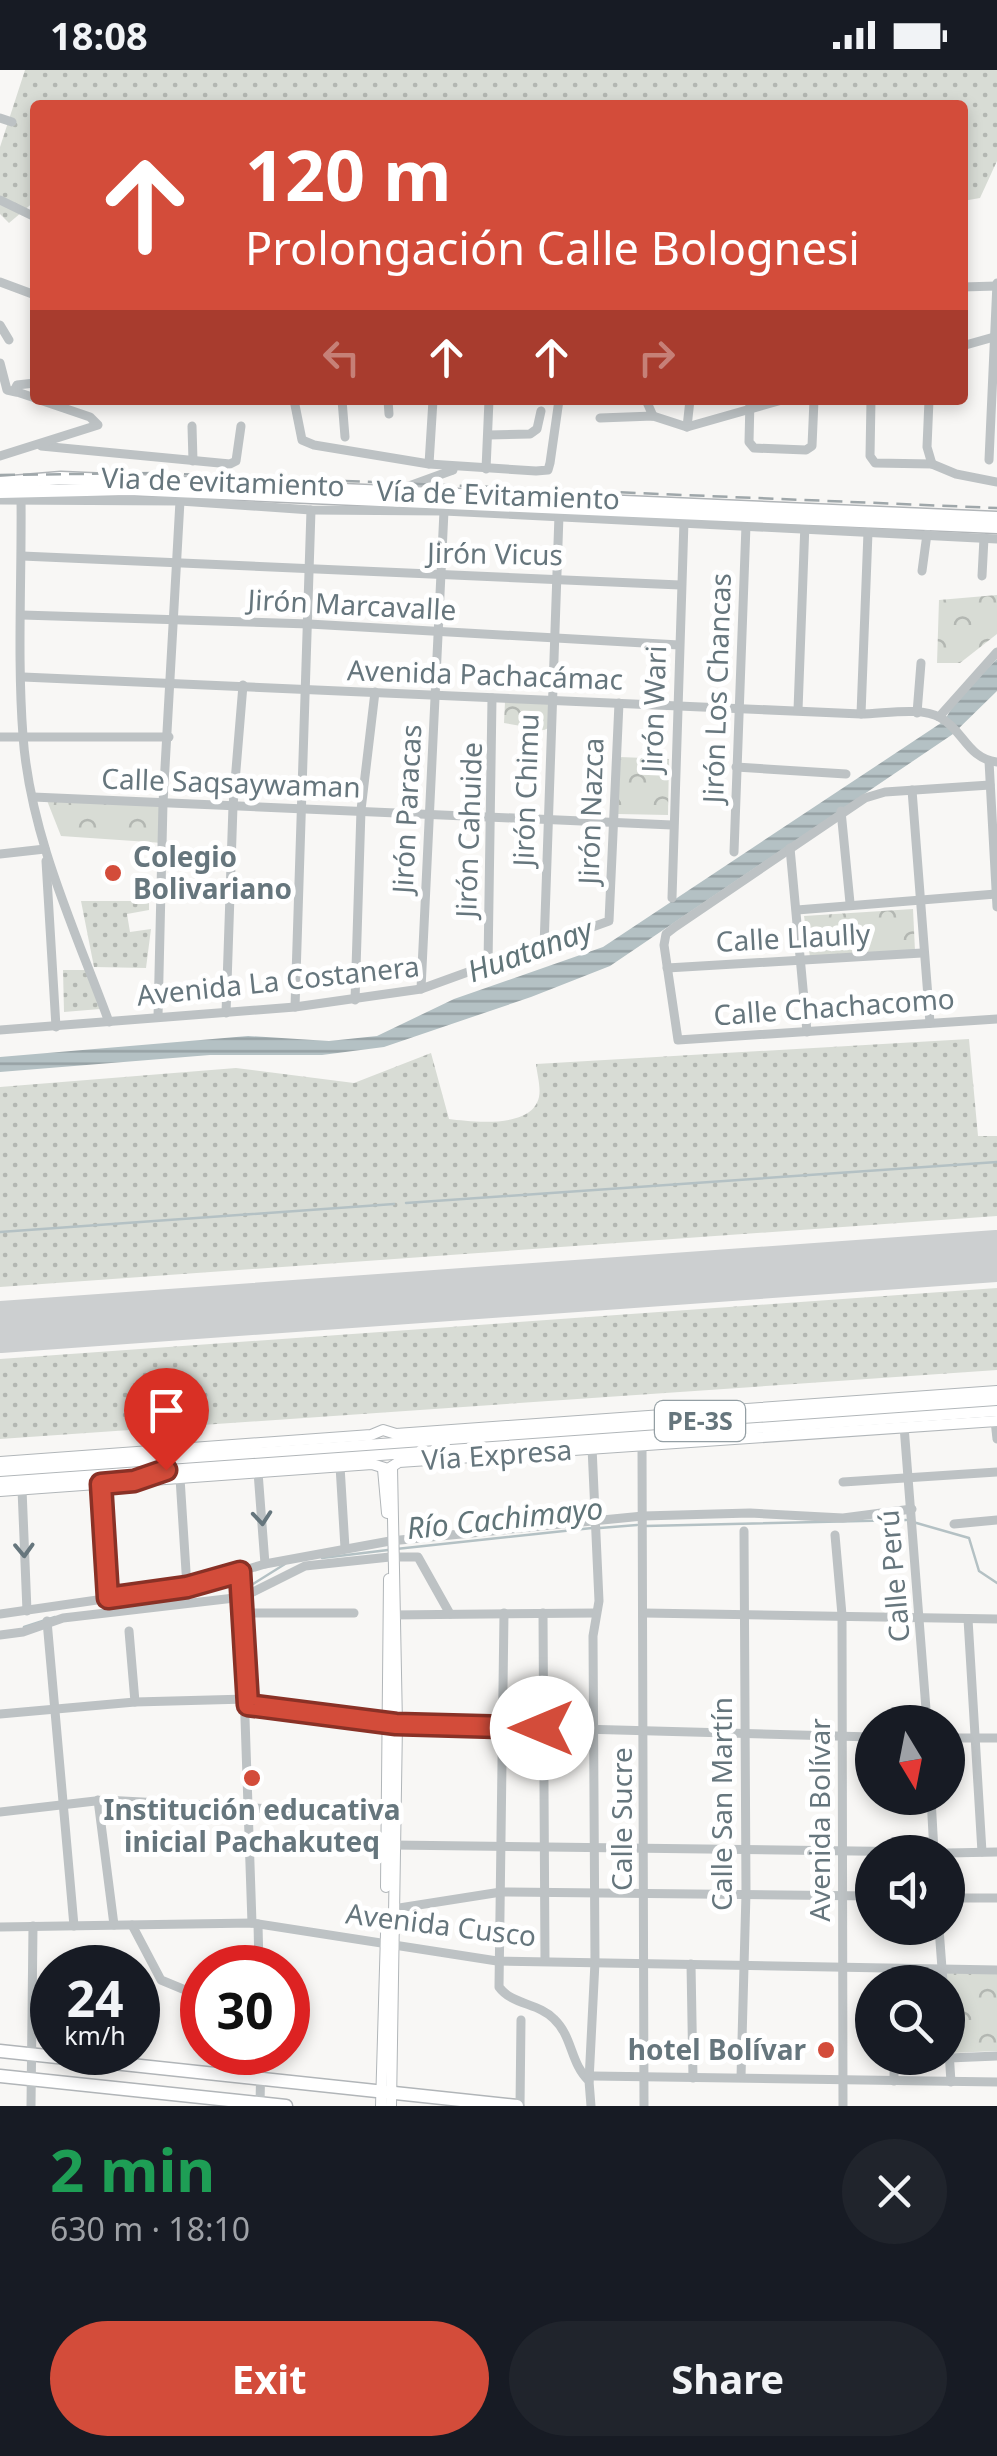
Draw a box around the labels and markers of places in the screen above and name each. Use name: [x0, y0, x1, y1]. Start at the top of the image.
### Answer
place label: Colegio Bolivariano: [133, 837, 292, 907]
marker: Colegio Bolivariano: [102, 862, 124, 884]
pin: [124, 1368, 209, 1471]
marker: Institución educativa inicial Pachakuteq: [241, 1767, 263, 1789]
place label: Institución educativa inicial Pachakuteq: [104, 1790, 400, 1860]
place label: hotel Bolívar: [628, 2030, 806, 2068]
marker: hotel Bolívar: [815, 2039, 837, 2061]

